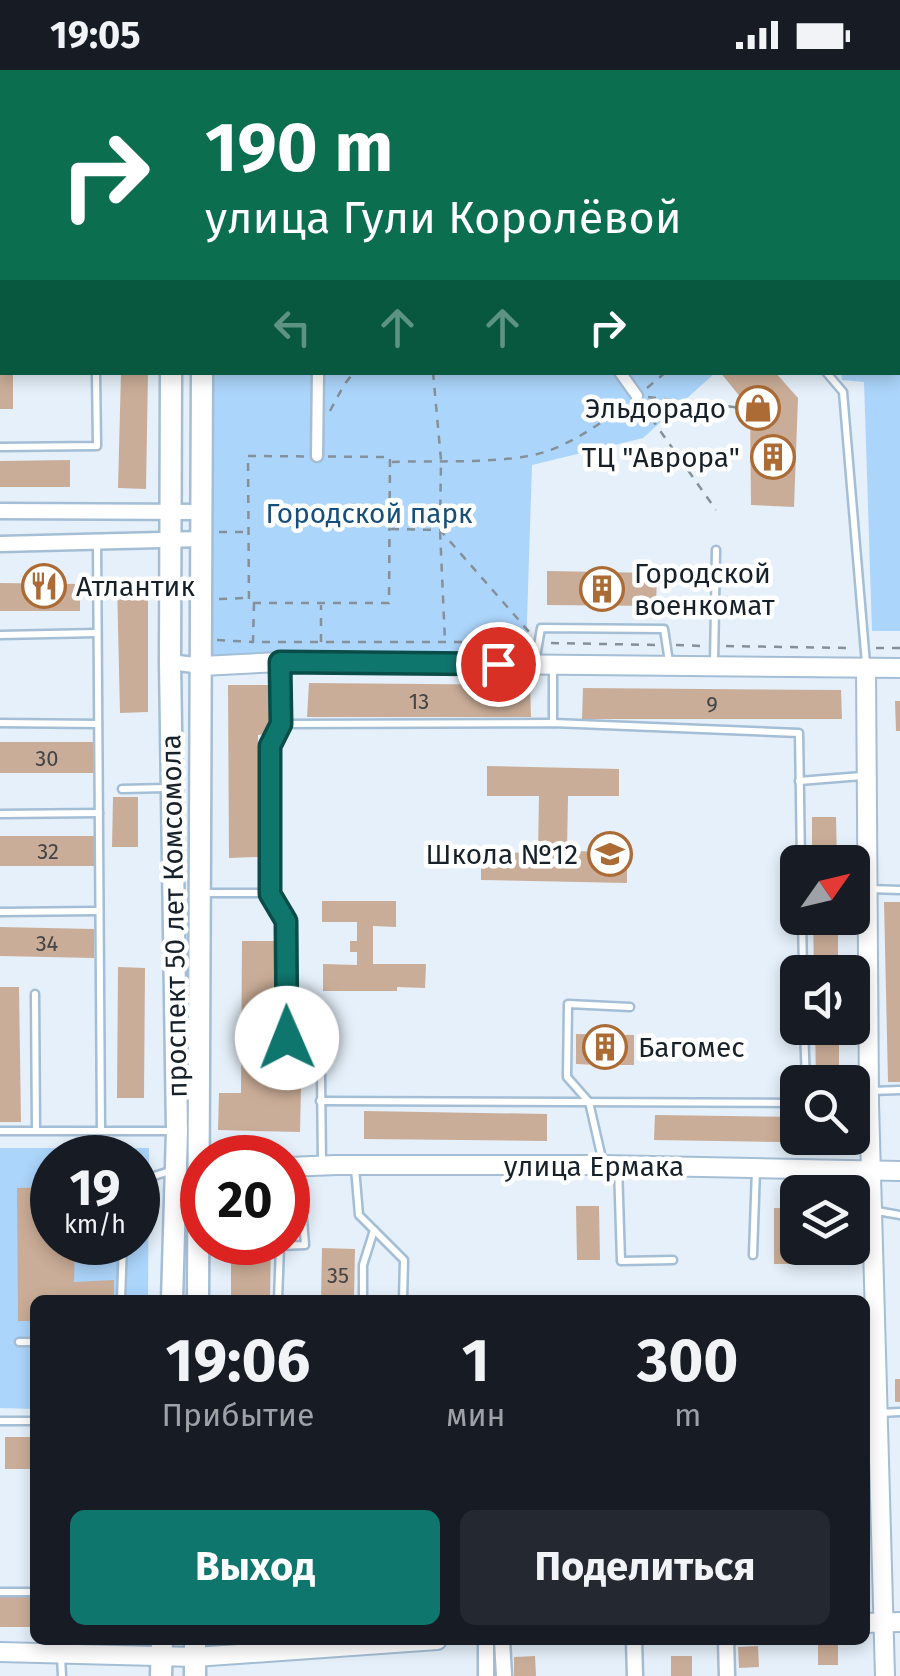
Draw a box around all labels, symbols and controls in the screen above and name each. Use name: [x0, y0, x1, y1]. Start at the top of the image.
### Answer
text: 19:05: [50, 12, 141, 58]
text: 190 m: [205, 106, 393, 190]
icon: right: [40, 110, 170, 240]
text: улица Гули Королёвой: [205, 191, 682, 245]
icon: left: [265, 300, 320, 355]
icon: ahead: [370, 300, 425, 355]
icon: ahead: [475, 300, 530, 355]
icon: right: [580, 300, 635, 355]
shop icon: Эльдорадо: [735, 385, 781, 431]
place label: Эльдорадо: [585, 392, 726, 425]
building icon: ТЦ "Аврора": [750, 434, 796, 480]
place label: ТЦ "Аврора": [582, 441, 740, 474]
park label: Городской парк: [265, 497, 473, 530]
place label: Городской военкомат: [634, 557, 775, 622]
restaurant icon: Атлантик: [21, 563, 67, 609]
building icon: Городской военкомат: [579, 566, 625, 612]
place label: Атлантик: [76, 570, 195, 603]
pin: [456, 622, 541, 707]
icon: arrive: [471, 637, 526, 692]
house number: 13: [409, 688, 429, 715]
house number: 9: [706, 691, 718, 718]
street label: проспект 50 лет Комсомола: [154, 734, 194, 1098]
house number: 30: [35, 745, 59, 772]
school or university icon: Школа №12: [587, 831, 633, 877]
house number: 32: [37, 838, 59, 865]
place label: Школа №12: [426, 838, 578, 871]
north arrow: [780, 845, 870, 935]
map controls: [780, 845, 870, 1265]
house number: 34: [36, 930, 59, 957]
button: sound: [780, 955, 870, 1045]
position arrow: [235, 986, 339, 1090]
building icon: Багомес: [582, 1024, 628, 1070]
place label: Багомес: [638, 1031, 745, 1064]
button: search: [780, 1065, 870, 1155]
speed limit sign: 20: [180, 1135, 310, 1265]
street label: улица Ермака: [504, 1150, 684, 1183]
text: 19: [69, 1158, 121, 1218]
button: layers: [780, 1175, 870, 1265]
text: km/h: [64, 1210, 126, 1240]
house number: 35: [327, 1262, 349, 1289]
text: 19:06: [166, 1325, 310, 1397]
text: 1: [462, 1325, 490, 1397]
text: 300: [637, 1325, 738, 1397]
text: Прибытие: [162, 1396, 314, 1434]
text: мин: [446, 1396, 506, 1434]
text: m: [674, 1396, 701, 1434]
button: Выход: [70, 1510, 440, 1625]
button: Поделиться: [460, 1510, 830, 1625]

